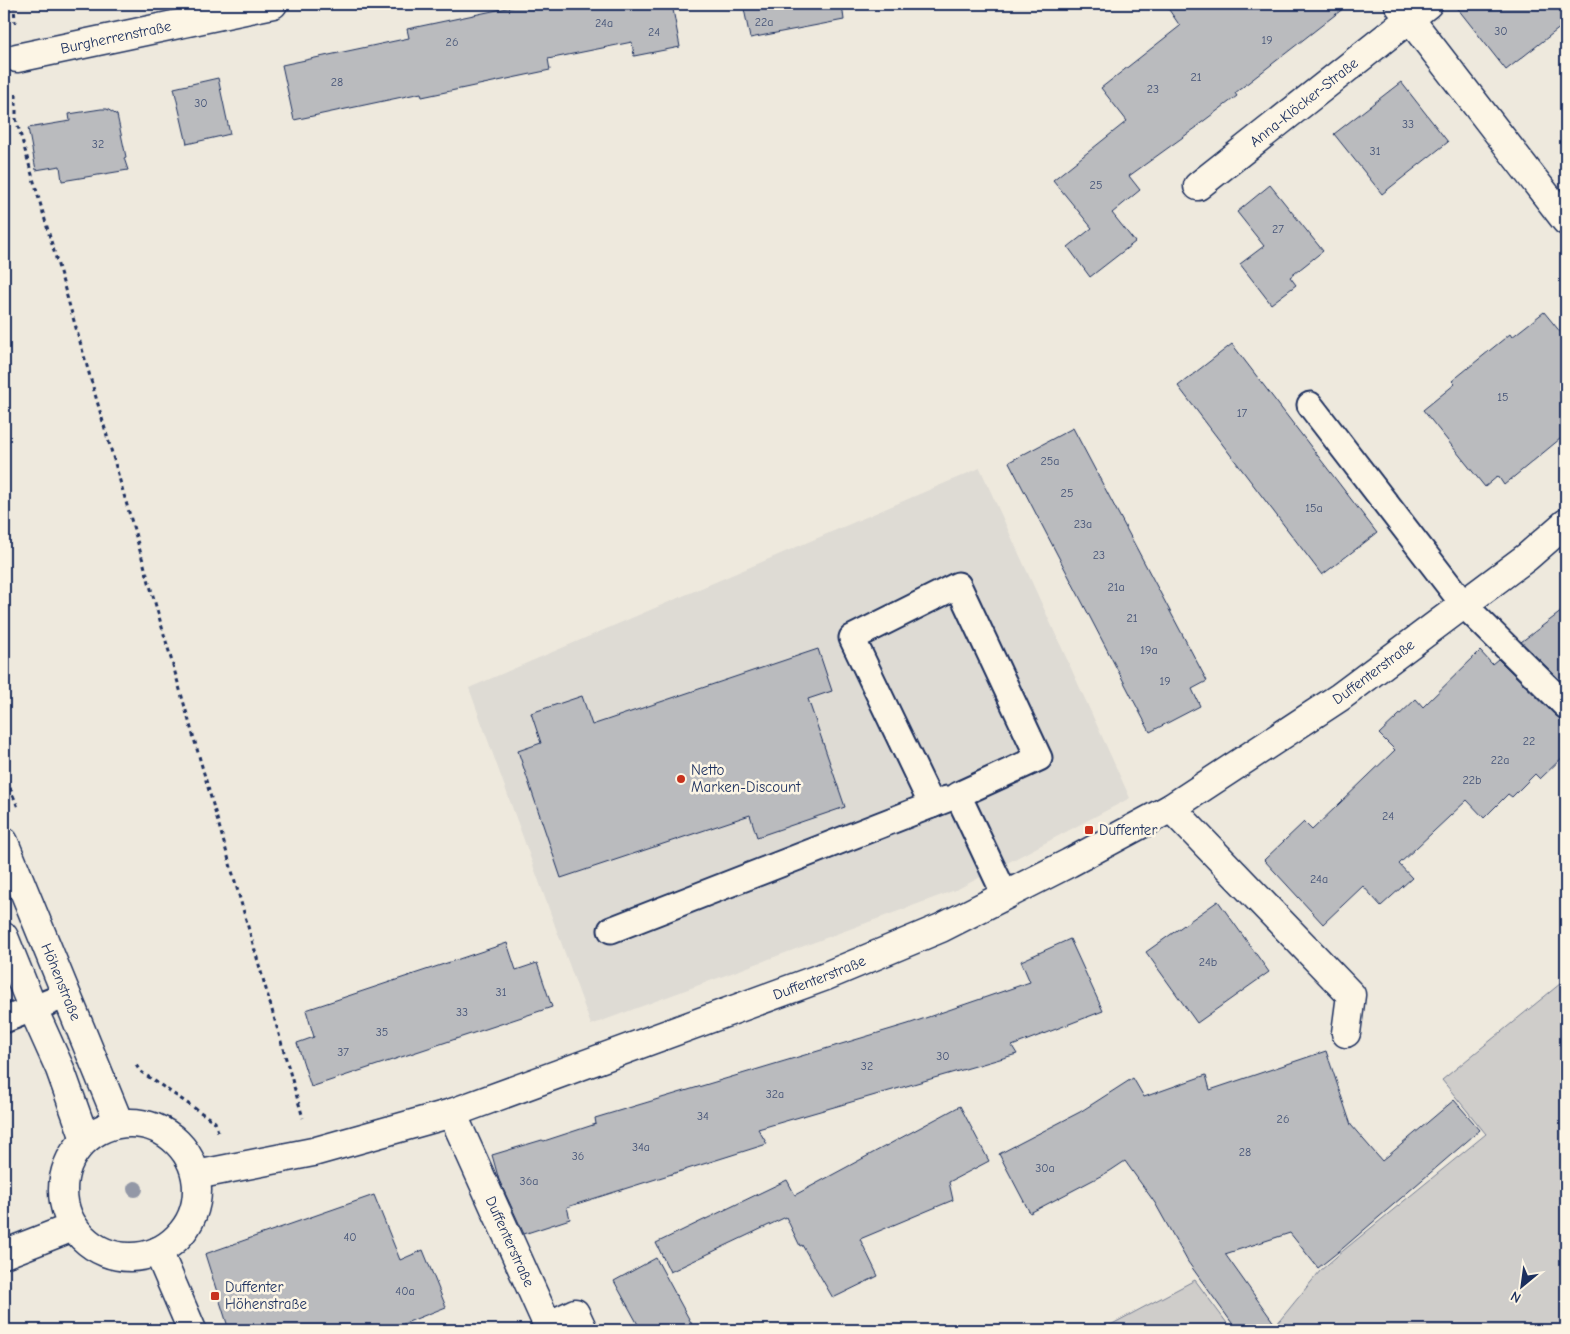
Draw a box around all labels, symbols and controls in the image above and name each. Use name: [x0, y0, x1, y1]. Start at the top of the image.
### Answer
house number: 22a: [755, 15, 773, 29]
house number: 24a: [595, 16, 613, 30]
street label: Burgherrenstraße: [59, 17, 173, 58]
house number: 30: [1494, 24, 1508, 38]
house number: 24: [648, 25, 660, 39]
house number: 19: [1261, 33, 1273, 47]
house number: 26: [446, 35, 458, 49]
street label: Anna-Klöcker-Straße: [1246, 54, 1362, 151]
house number: 21: [1190, 70, 1202, 84]
house number: 28: [331, 75, 343, 89]
house number: 23: [1147, 82, 1159, 96]
house number: 30: [194, 96, 208, 110]
house number: 33: [1402, 117, 1414, 131]
house number: 32: [92, 137, 104, 151]
house number: 31: [1370, 144, 1381, 158]
house number: 25: [1090, 178, 1102, 192]
house number: 27: [1272, 222, 1284, 236]
house number: 15: [1497, 390, 1509, 404]
house number: 17: [1237, 406, 1248, 420]
house number: 25a: [1041, 454, 1059, 468]
house number: 25: [1061, 486, 1073, 500]
house number: 15a: [1305, 501, 1323, 515]
house number: 23a: [1074, 517, 1092, 531]
house number: 23: [1093, 548, 1105, 562]
house number: 21a: [1107, 580, 1125, 594]
house number: 21: [1126, 611, 1138, 625]
street label: Duffenterstraße: [1329, 635, 1418, 708]
house number: 19a: [1140, 643, 1158, 657]
house number: 19: [1159, 674, 1171, 688]
house number: 22: [1523, 734, 1535, 748]
house number: 22a: [1491, 753, 1509, 767]
place label: Netto Marken-Discount: [691, 761, 801, 796]
marker: Netto Marken-Discount: [675, 773, 687, 785]
house number: 22b: [1463, 773, 1481, 787]
house number: 24: [1382, 809, 1394, 823]
place label: Duffenter: [1099, 821, 1157, 839]
marker: Duffenter: [1083, 824, 1095, 836]
house number: 24a: [1310, 872, 1328, 886]
street label: Höhenstraße: [37, 940, 85, 1024]
street label: Duffenterstraße: [771, 951, 869, 1004]
house number: 24b: [1199, 955, 1217, 969]
house number: 31: [496, 985, 507, 999]
house number: 33: [456, 1005, 468, 1019]
house number: 35: [376, 1025, 388, 1039]
house number: 37: [337, 1045, 349, 1059]
house number: 30: [936, 1049, 950, 1063]
house number: 32: [861, 1059, 873, 1073]
house number: 32a: [766, 1087, 784, 1101]
house number: 34: [697, 1109, 709, 1123]
house number: 26: [1277, 1112, 1289, 1126]
house number: 34a: [632, 1140, 650, 1154]
house number: 28: [1239, 1145, 1251, 1159]
house number: 36: [572, 1149, 584, 1163]
house number: 30a: [1035, 1161, 1055, 1175]
house number: 36a: [520, 1174, 538, 1188]
street label: Duffenterstraße: [482, 1193, 538, 1290]
house number: 40: [343, 1230, 357, 1244]
north arrow: [1498, 1262, 1548, 1312]
place label: Duffenter Höhenstraße: [225, 1278, 307, 1313]
house number: 40a: [395, 1284, 415, 1298]
text: N: [1508, 1287, 1524, 1307]
marker: Duffenter Höhenstraße: [209, 1290, 221, 1302]

